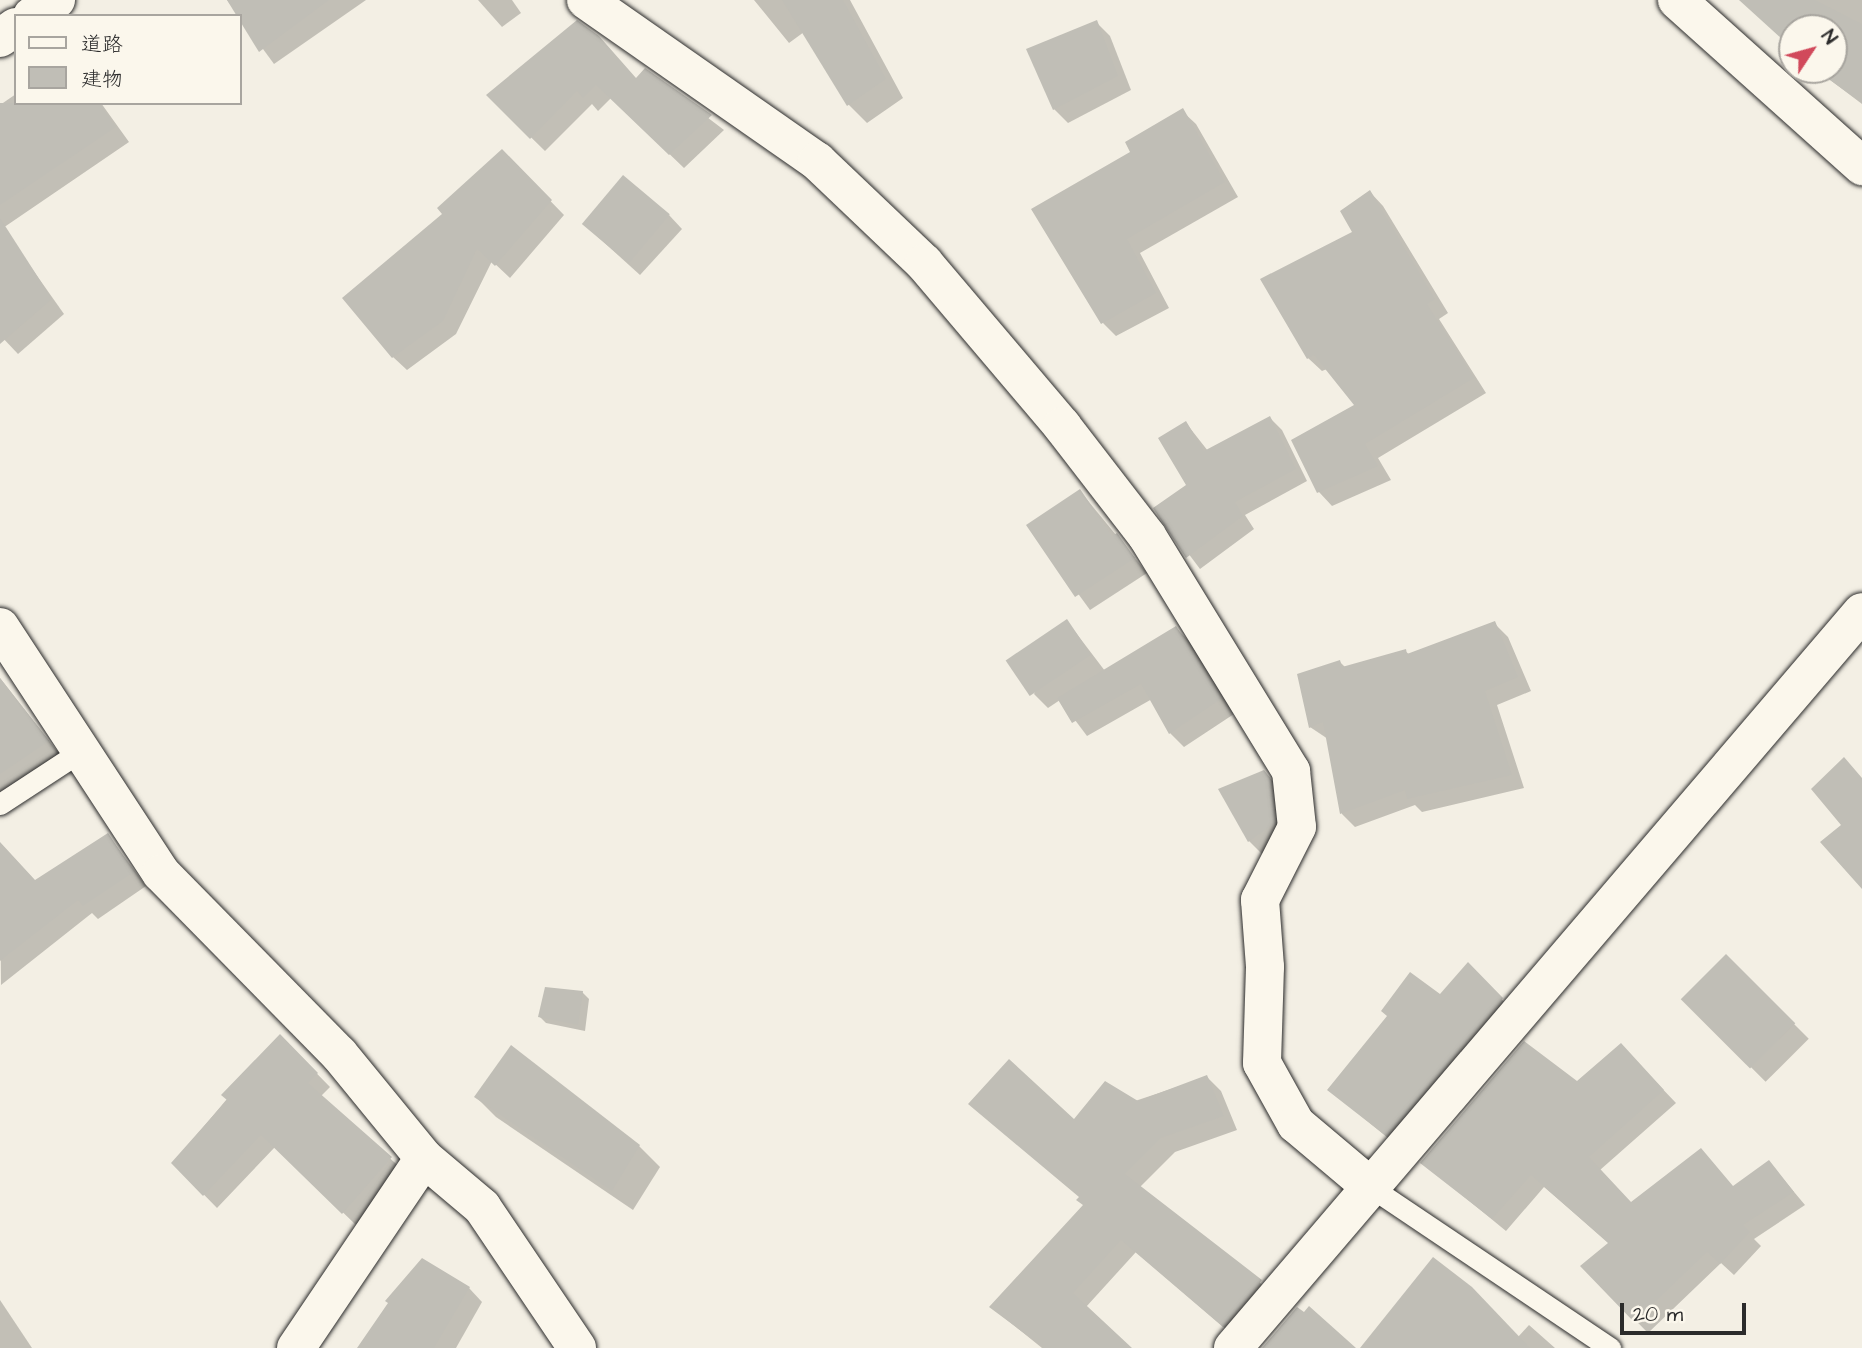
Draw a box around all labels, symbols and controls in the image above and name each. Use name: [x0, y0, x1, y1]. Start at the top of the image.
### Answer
legend: [14, 14, 242, 105]
north arrow: [1778, 14, 1848, 84]
text: N: [1814, 25, 1843, 50]
text: 道路: [81, 30, 123, 59]
text: 建物: [81, 65, 123, 94]
scale bar: [1624, 1288, 1750, 1332]
text: 20 m: [1633, 1300, 1683, 1329]

